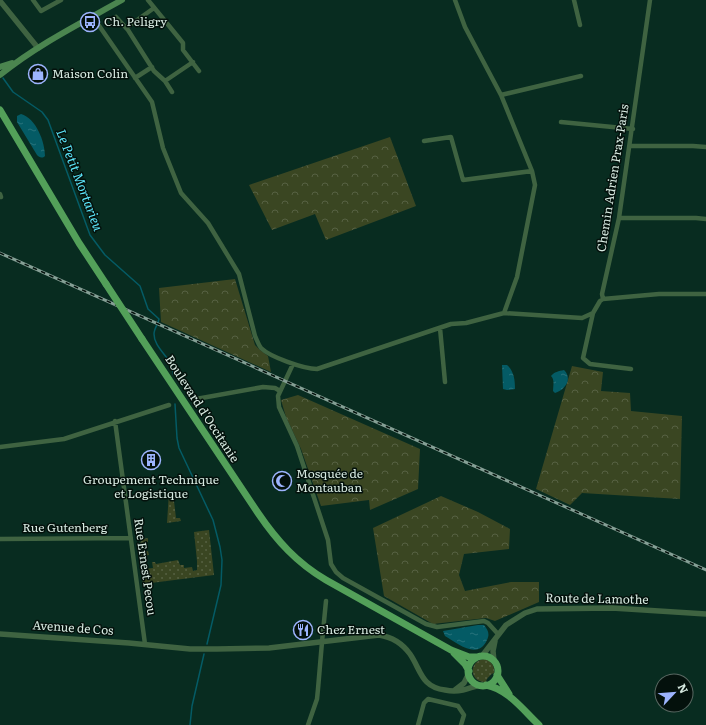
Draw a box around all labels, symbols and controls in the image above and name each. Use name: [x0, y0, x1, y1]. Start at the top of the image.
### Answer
bus stop icon: Ch. Peligry: [79, 11, 101, 33]
place label: Ch. Peligry: [104, 12, 167, 30]
shop icon: Maison Colin: [27, 63, 49, 85]
place label: Maison Colin: [52, 64, 128, 82]
street label: Chemin Adrien Prax-Paris: [591, 102, 633, 253]
water label: Le Petit Mortarieu: [52, 126, 109, 234]
street label: Boulevard d'Occitanie: [161, 351, 244, 466]
building icon: Groupement Technique et Logistique: [140, 449, 162, 471]
place label: Mosquée de Montauban: [296, 464, 363, 496]
place label: Groupement Technique et Logistique: [83, 470, 219, 502]
mosque icon: Mosquée de Montauban: [271, 470, 293, 492]
street label: Rue Ernest Pecou: [130, 517, 162, 617]
street label: Rue Gutenberg: [23, 518, 108, 536]
street label: Route de Lamothe: [545, 588, 649, 608]
street label: Avenue de Cos: [32, 615, 115, 639]
restaurant icon: Chez Ernest: [292, 619, 314, 641]
place label: Chez Ernest: [317, 620, 385, 638]
north arrow: [654, 673, 694, 713]
text: N: [675, 681, 693, 696]

